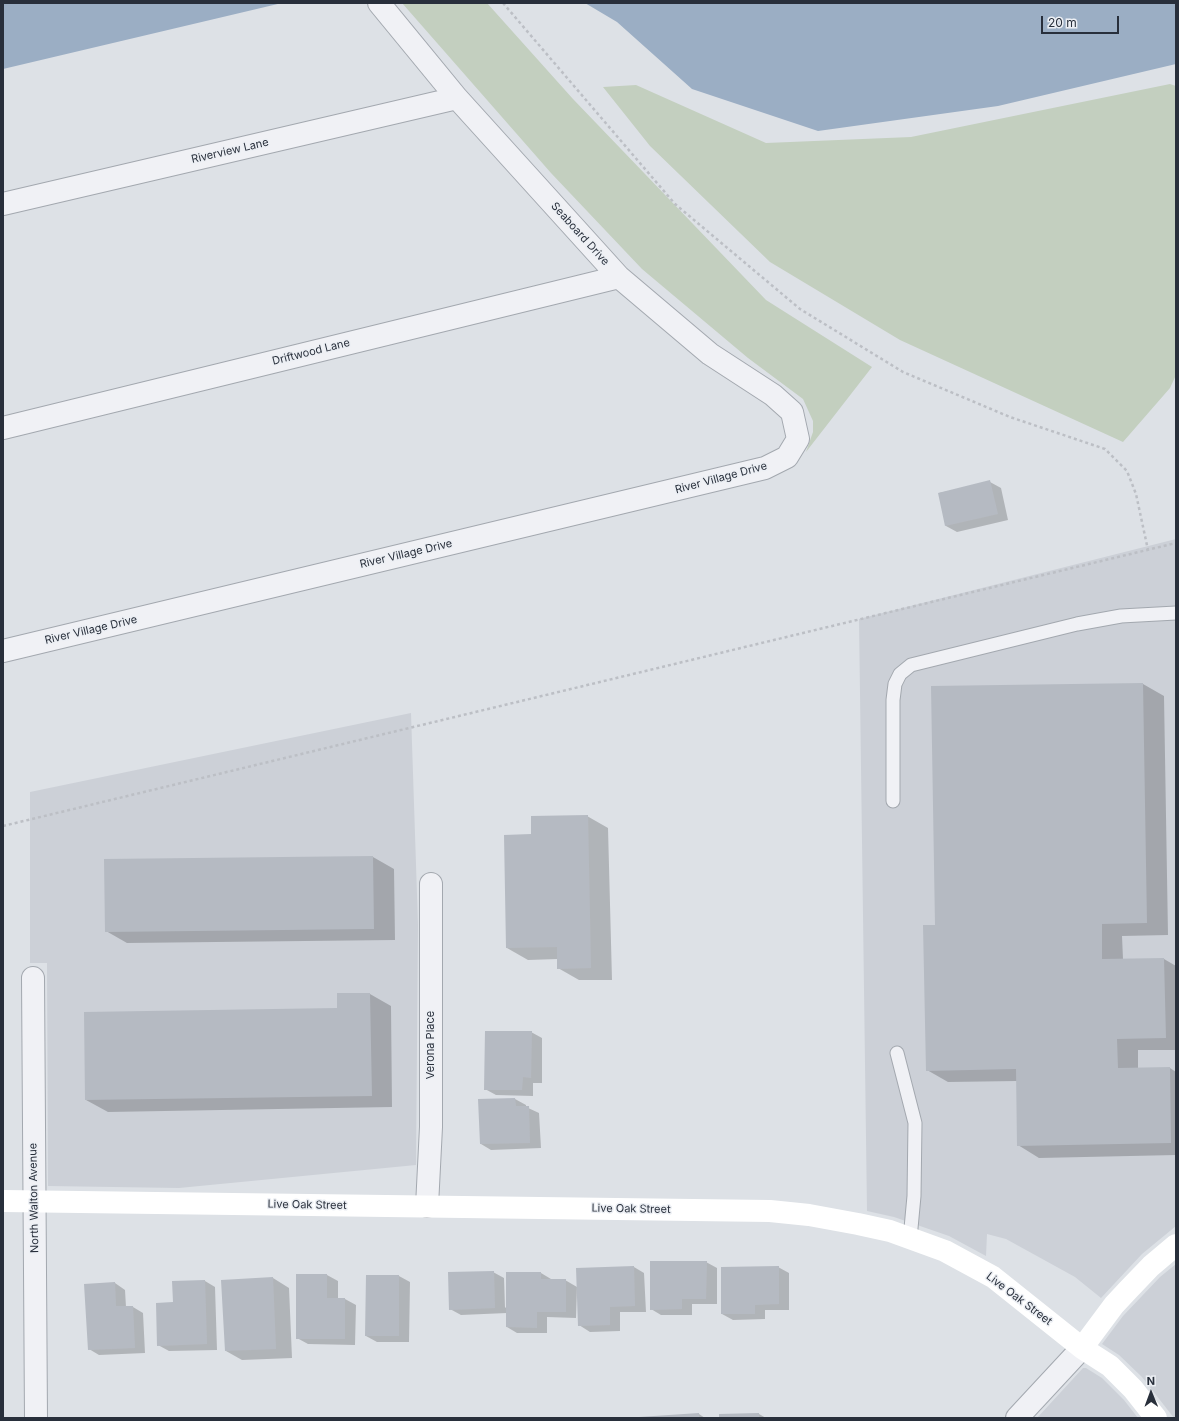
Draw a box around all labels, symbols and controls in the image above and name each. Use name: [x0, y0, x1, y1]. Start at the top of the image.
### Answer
scale bar: [1043, 8, 1121, 34]
text: 20 m: [1048, 15, 1077, 30]
street label: Riverview Lane: [190, 136, 270, 166]
street label: Seaboard Drive: [548, 200, 612, 268]
street label: Driftwood Lane: [271, 336, 351, 368]
street label: River Village Drive: [674, 459, 768, 497]
street label: River Village Drive: [358, 537, 454, 571]
street label: River Village Drive: [43, 613, 139, 647]
street label: Verona Place: [424, 1011, 438, 1079]
street label: North Walton Avenue: [26, 1143, 42, 1253]
street label: Live Oak Street: [267, 1198, 347, 1212]
street label: Live Oak Street: [591, 1202, 671, 1216]
street label: Live Oak Street: [983, 1270, 1055, 1328]
north arrow: [1131, 1373, 1171, 1413]
text: N: [1146, 1374, 1155, 1388]

